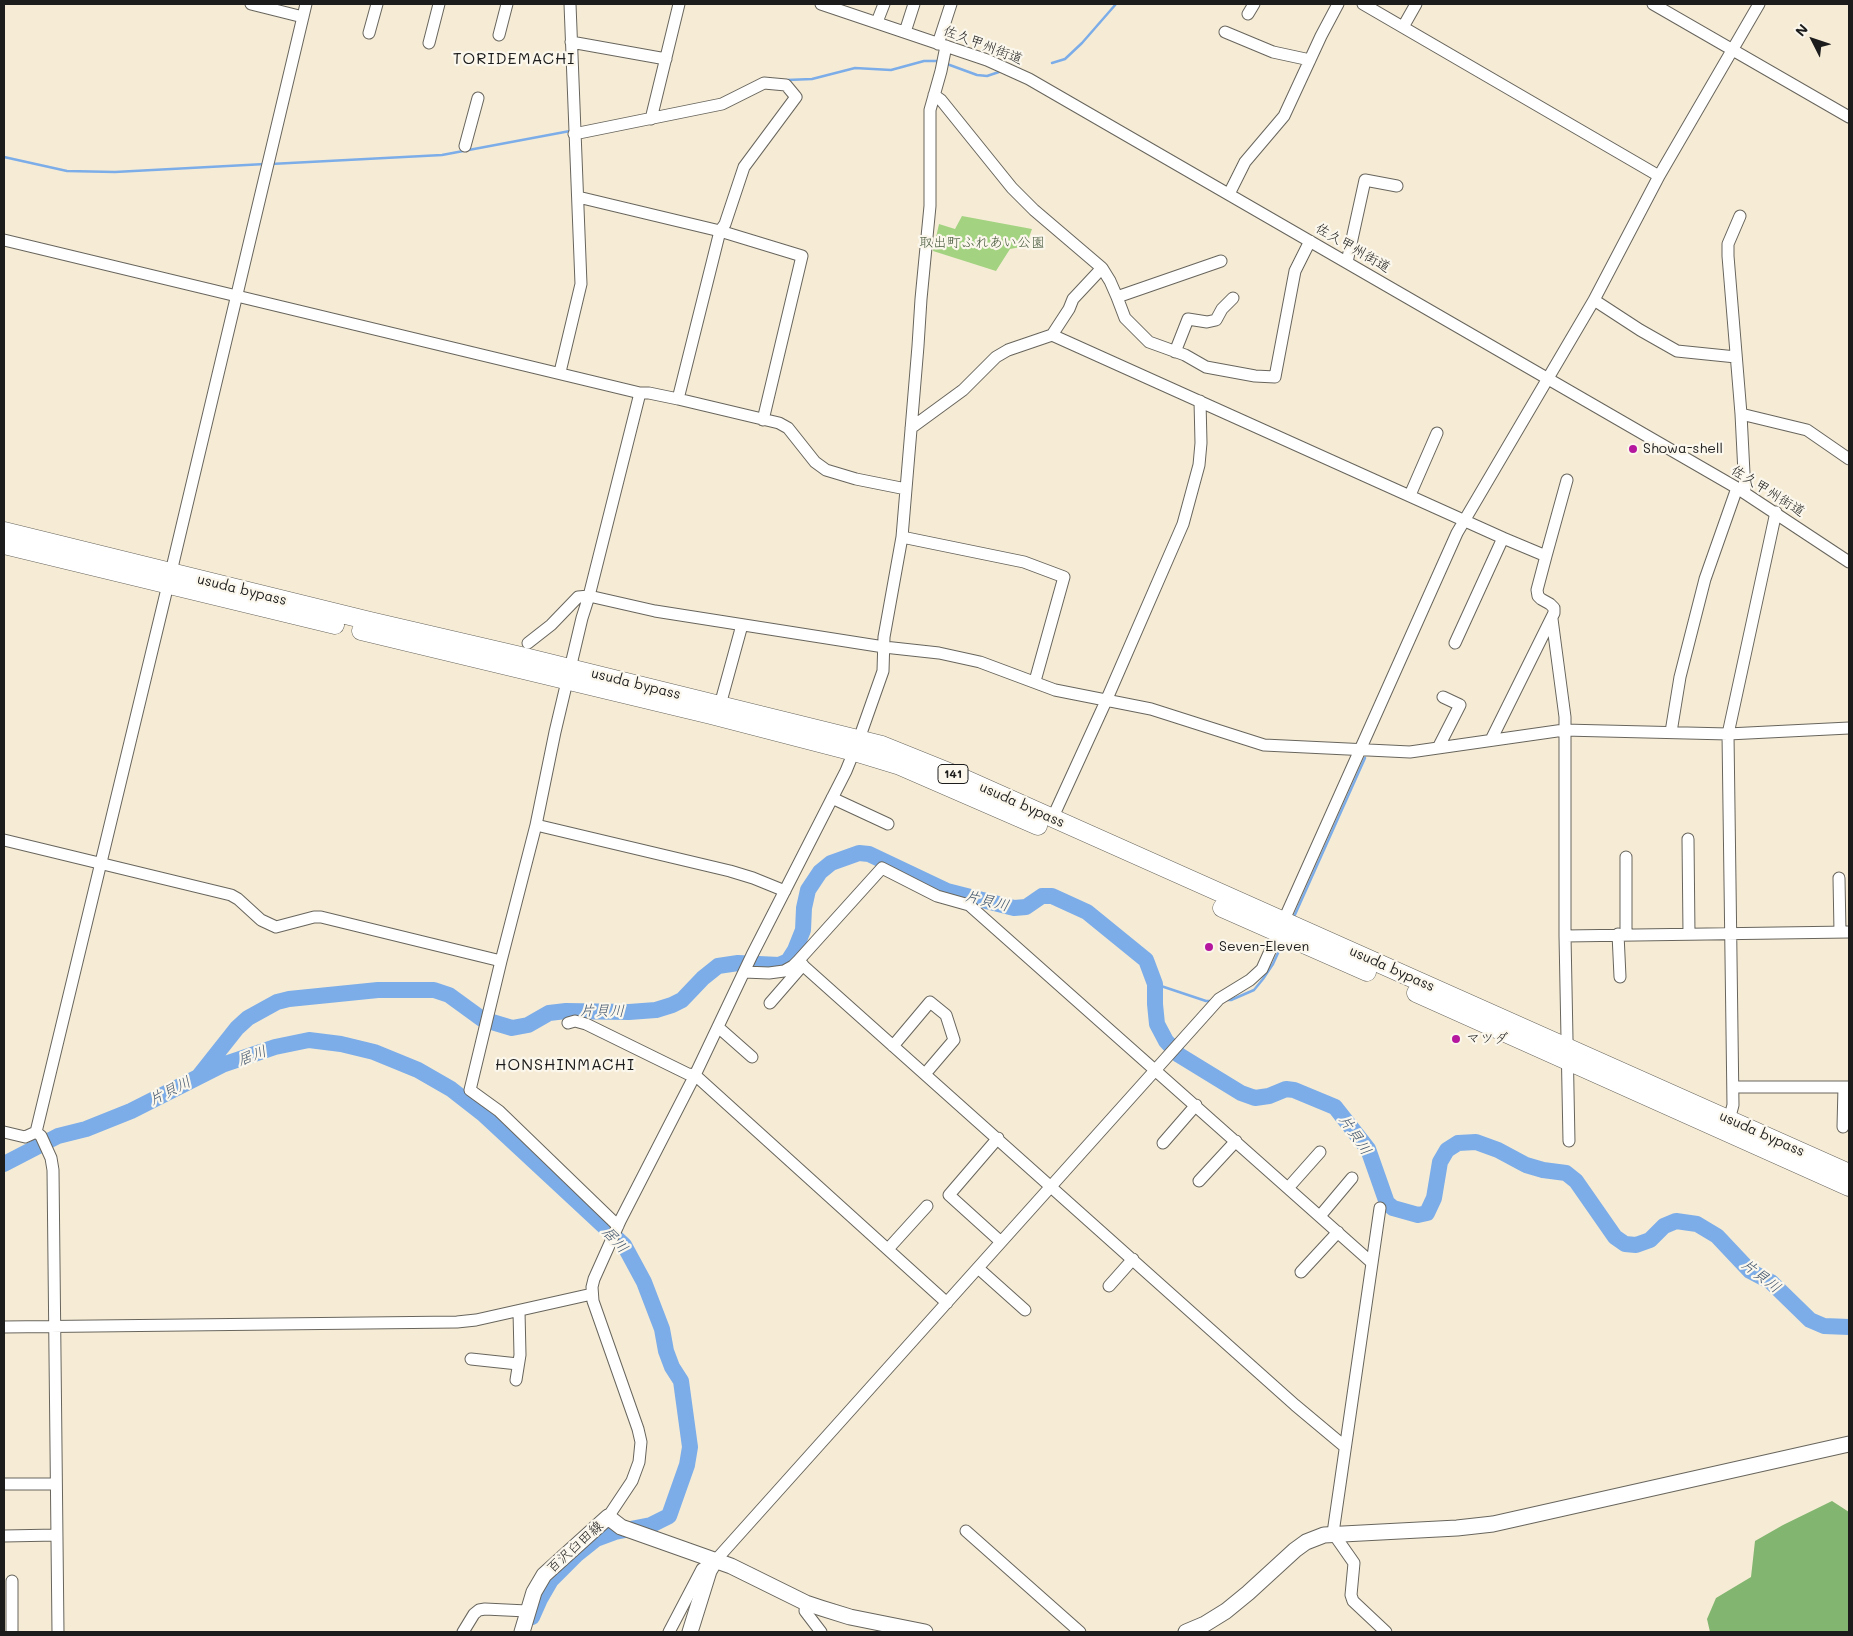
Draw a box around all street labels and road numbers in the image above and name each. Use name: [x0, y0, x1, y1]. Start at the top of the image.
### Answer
street label: 佐久甲州街道: [941, 22, 1025, 68]
street label: 佐久甲州街道: [1312, 220, 1394, 276]
street label: 佐久甲州街道: [1728, 462, 1808, 520]
street label: usuda bypass: [196, 571, 288, 609]
street label: usuda bypass: [590, 665, 682, 703]
road number: 141: [938, 764, 968, 784]
street label: usuda bypass: [977, 779, 1067, 831]
street label: usuda bypass: [1347, 943, 1437, 995]
street label: usuda bypass: [1717, 1108, 1807, 1160]
street label: 百沢臼田線: [543, 1517, 607, 1577]

